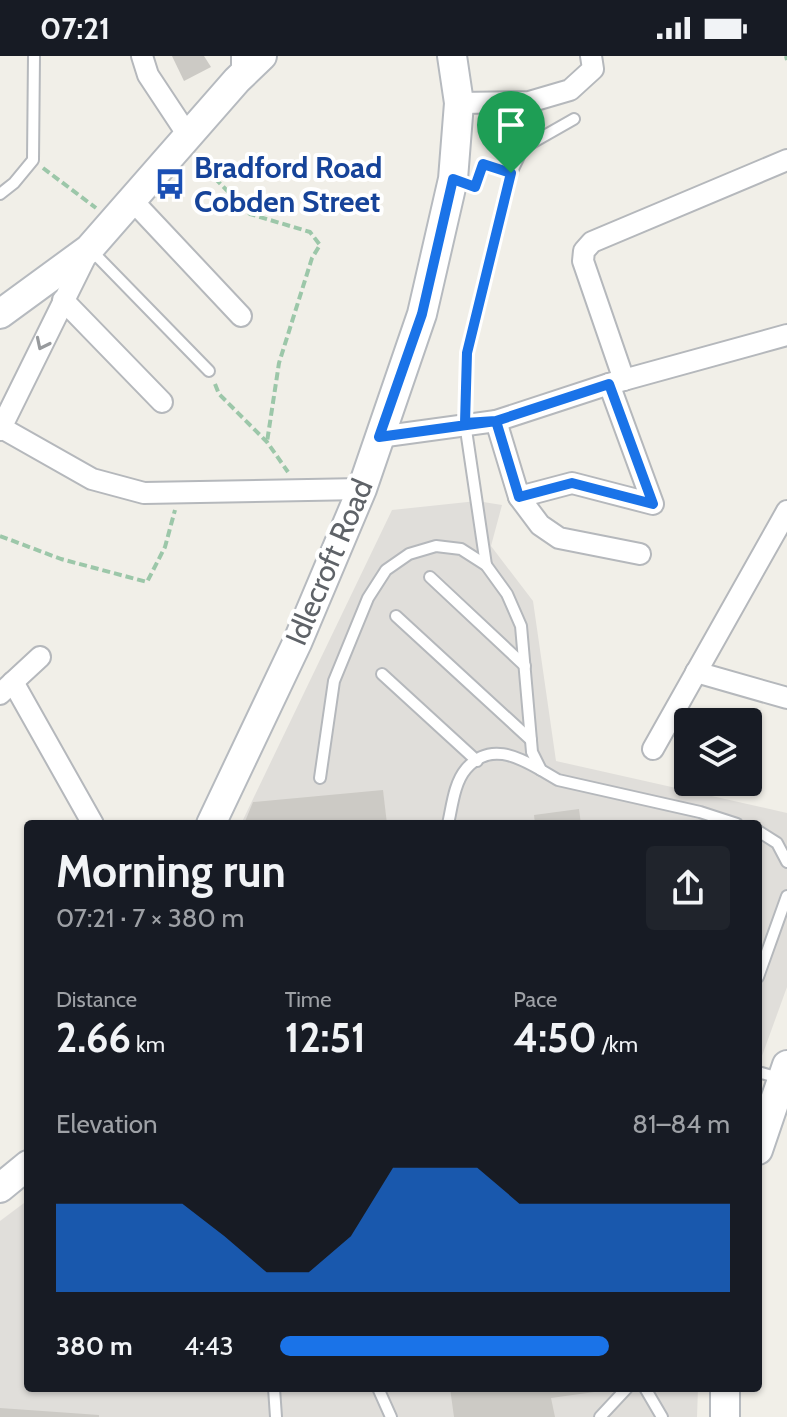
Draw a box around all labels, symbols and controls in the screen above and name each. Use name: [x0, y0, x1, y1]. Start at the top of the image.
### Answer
text: 07:21: [40, 10, 110, 47]
pin: [477, 91, 545, 173]
icon: arrive: [489, 103, 533, 147]
place label: Bradford Road Cobden Street: [194, 149, 382, 220]
bus stop icon: Bradford Road Cobden Street: [153, 167, 187, 201]
one-way arrow: [36, 335, 52, 350]
street label: Idlecroft Road: [277, 473, 381, 651]
map controls: [674, 708, 762, 796]
button: layers: [674, 708, 762, 796]
text: Morning run: [56, 845, 286, 898]
button: share: [646, 846, 730, 930]
text: 07:21 · 7 × 380 m: [56, 902, 244, 934]
text: Distance: [56, 986, 137, 1013]
text: Time: [285, 986, 331, 1013]
text: Pace: [513, 986, 557, 1013]
text: 2.66: [56, 1013, 131, 1062]
text: 12:51: [285, 1013, 366, 1062]
text: 4:50: [513, 1013, 597, 1062]
text: km: [131, 1031, 165, 1058]
text: /km: [597, 1031, 638, 1058]
text: Elevation: [56, 1108, 158, 1140]
text: 81–84 m: [632, 1108, 730, 1140]
text: 380 m: [56, 1330, 133, 1362]
text: 4:43: [184, 1330, 234, 1362]

